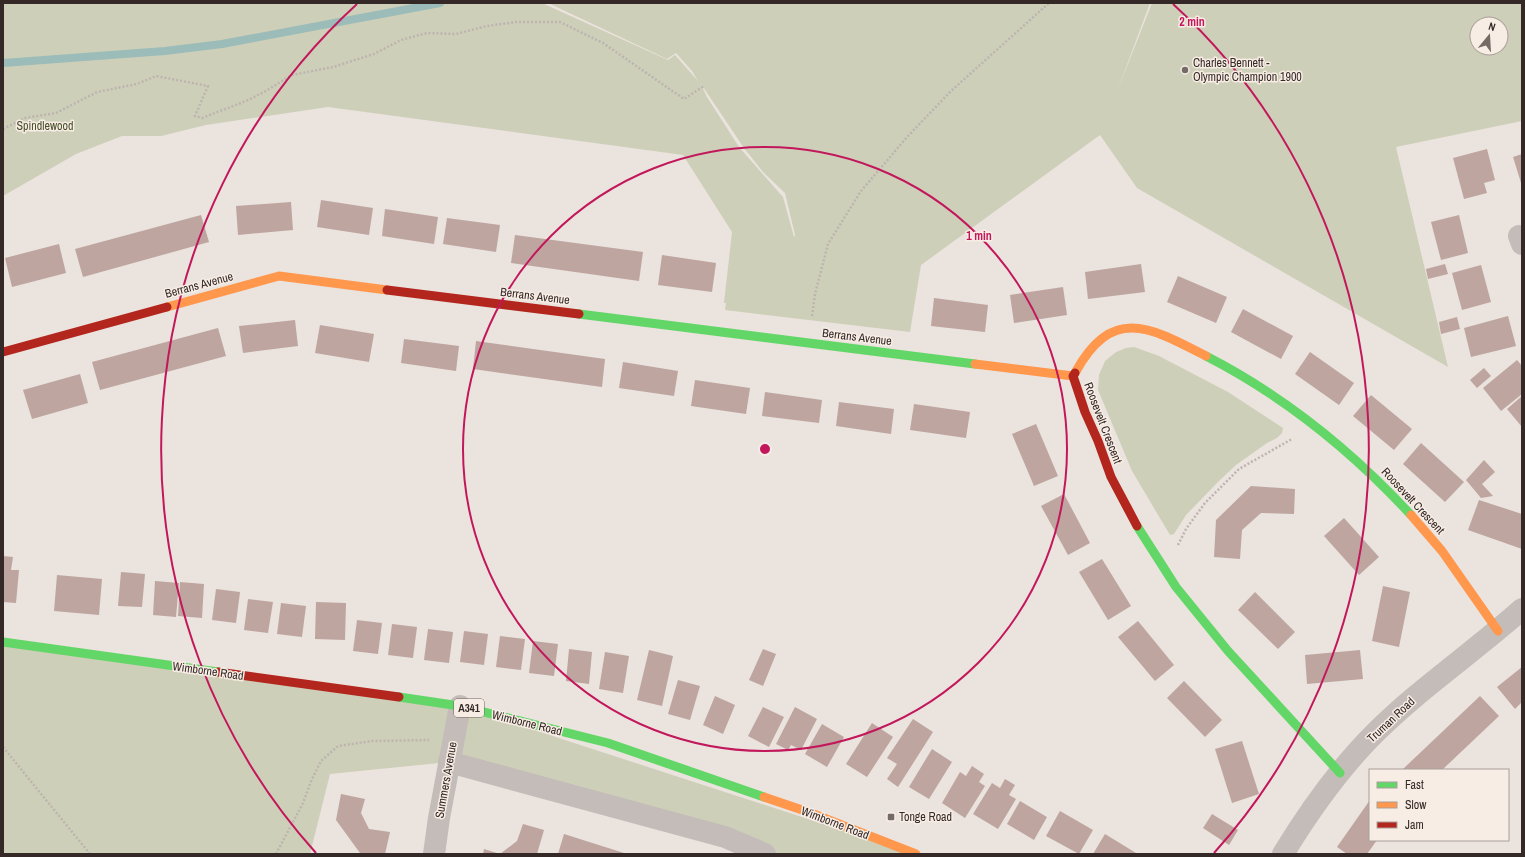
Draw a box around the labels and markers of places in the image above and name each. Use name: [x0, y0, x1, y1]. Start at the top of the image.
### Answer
place label: Charles Bennett - Olympic Champion 1900: [1193, 55, 1302, 85]
marker: Charles Bennett - Olympic Champion 1900: [1180, 65, 1190, 75]
centre of rings: [758, 442, 772, 456]
place label: Tonge Road: [899, 809, 952, 825]
marker: Tonge Road: [886, 812, 896, 822]

